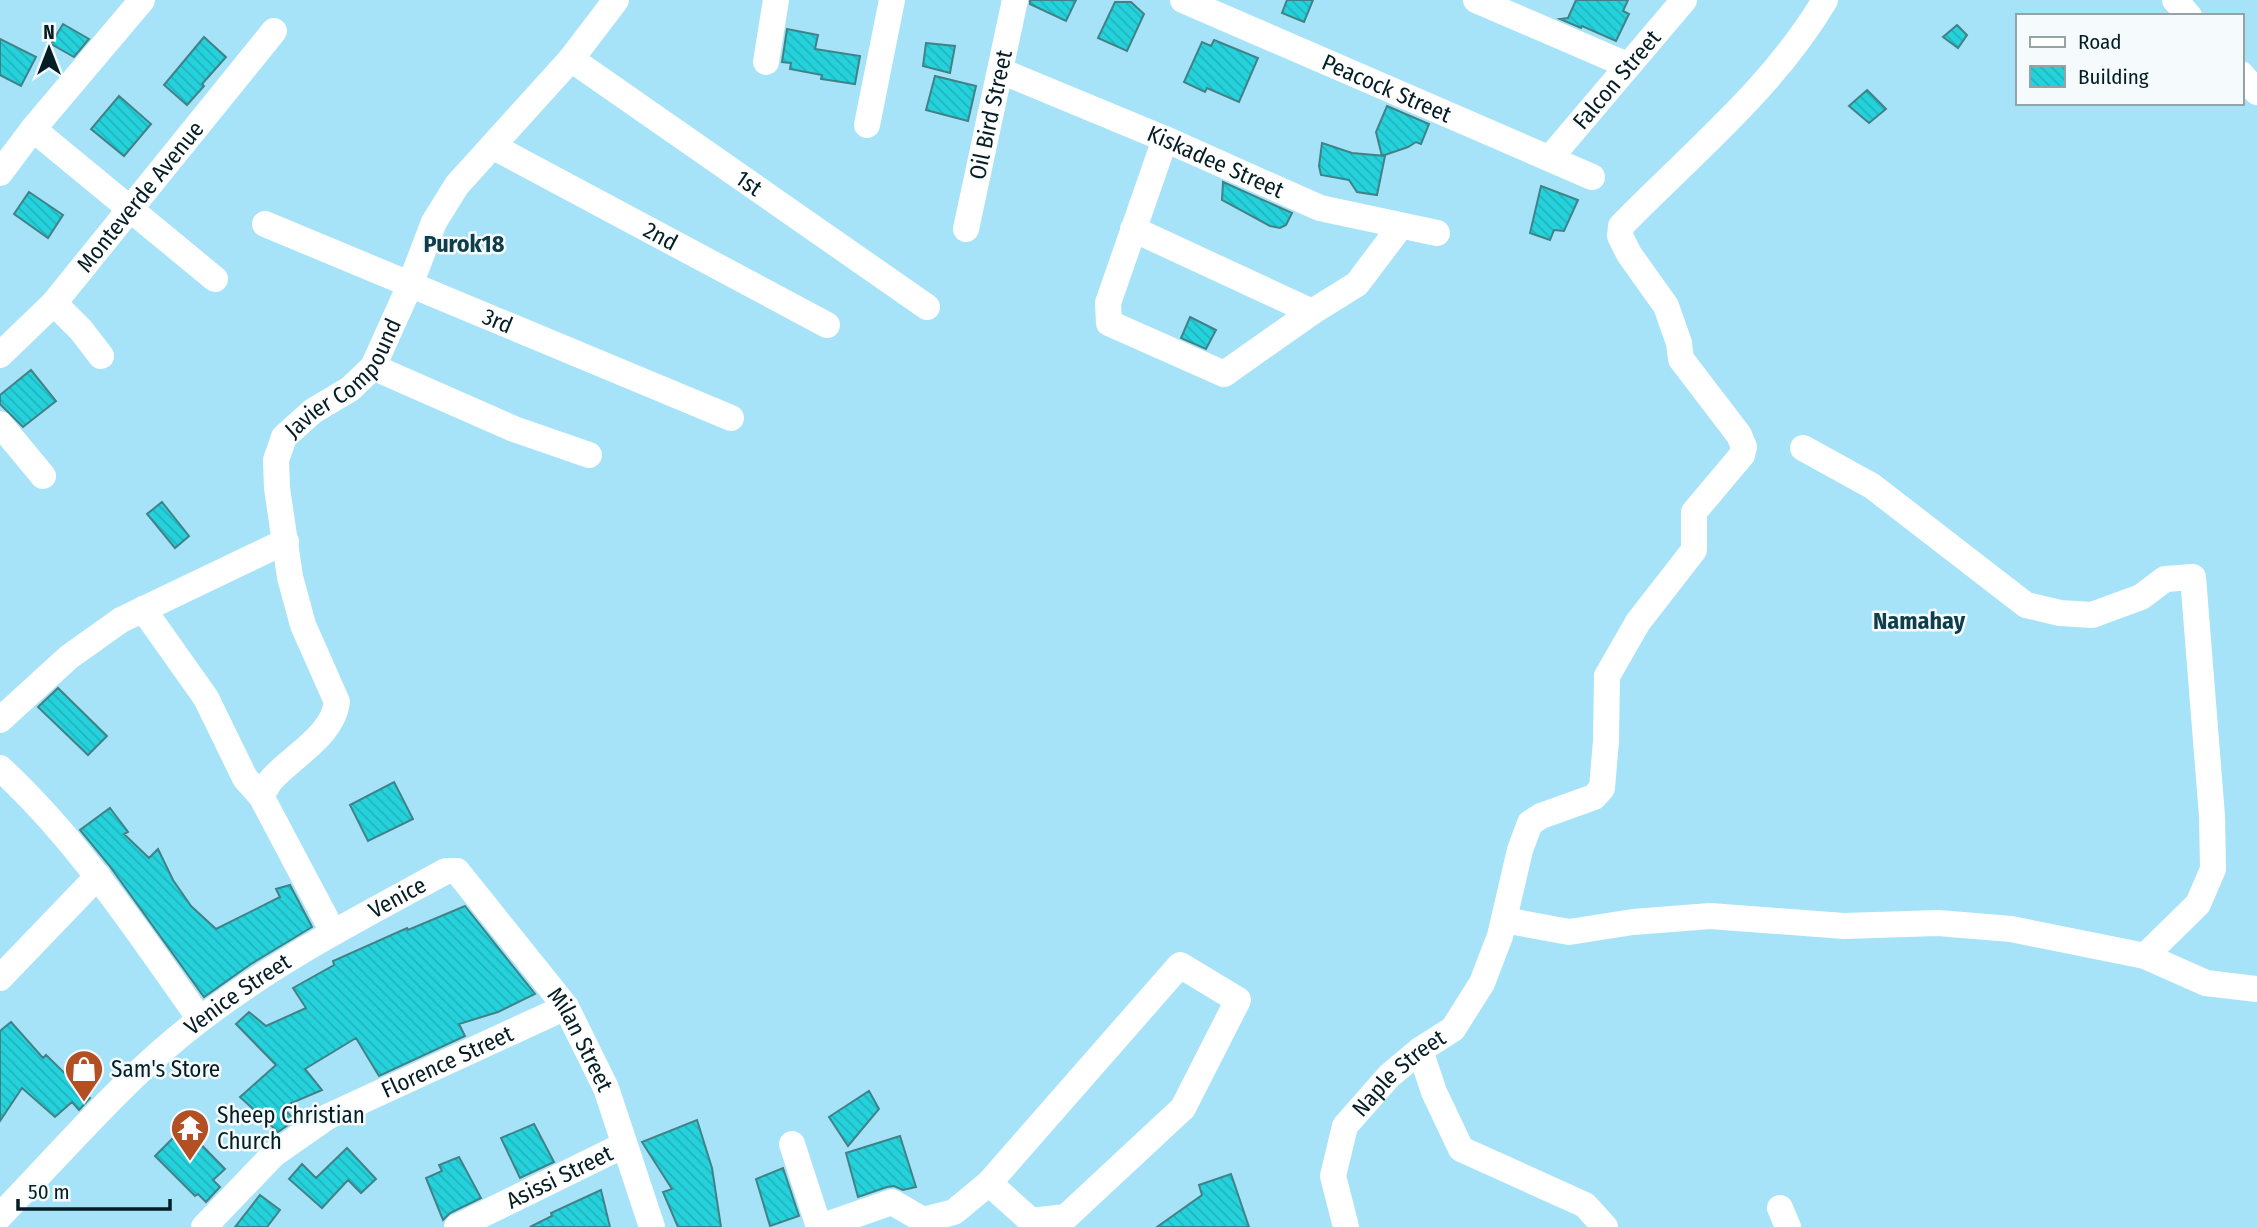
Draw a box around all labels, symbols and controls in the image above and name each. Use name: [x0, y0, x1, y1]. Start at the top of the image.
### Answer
north arrow: [14, 14, 84, 84]
legend: [2016, 14, 2243, 105]
text: N: [43, 21, 55, 44]
street label: Falcon Street: [1567, 24, 1667, 135]
text: Road: [2078, 29, 2122, 55]
street label: Oil Bird Street: [963, 47, 1018, 182]
street label: Peacock Street: [1318, 48, 1456, 129]
text: Building: [2078, 64, 2149, 90]
street label: Monteverde Avenue: [71, 115, 210, 278]
street label: Kiskadee Street: [1143, 119, 1289, 204]
street label: 1st: [730, 164, 768, 202]
street label: 2nd: [639, 216, 683, 257]
district label: Purok18: [424, 230, 505, 258]
street label: 3rd: [478, 302, 517, 340]
street label: Javier Compound: [279, 314, 407, 444]
district label: Namahay: [1873, 607, 1966, 635]
street label: Venice: [364, 871, 431, 924]
street label: Venice Street: [179, 947, 296, 1041]
street label: Milan Street: [542, 982, 620, 1096]
street label: Florence Street: [377, 1019, 518, 1104]
street label: Naple Street: [1346, 1023, 1451, 1122]
shop icon: Sam's Store: [63, 1048, 105, 1103]
place label: Sam's Store: [111, 1055, 220, 1083]
place label: Sheep Christian Church: [217, 1101, 365, 1155]
temple icon: Sheep Christian Church: [169, 1107, 211, 1162]
street label: Asissi Street: [502, 1139, 618, 1215]
scale bar: [18, 1168, 170, 1212]
text: 50 m: [28, 1179, 70, 1205]

